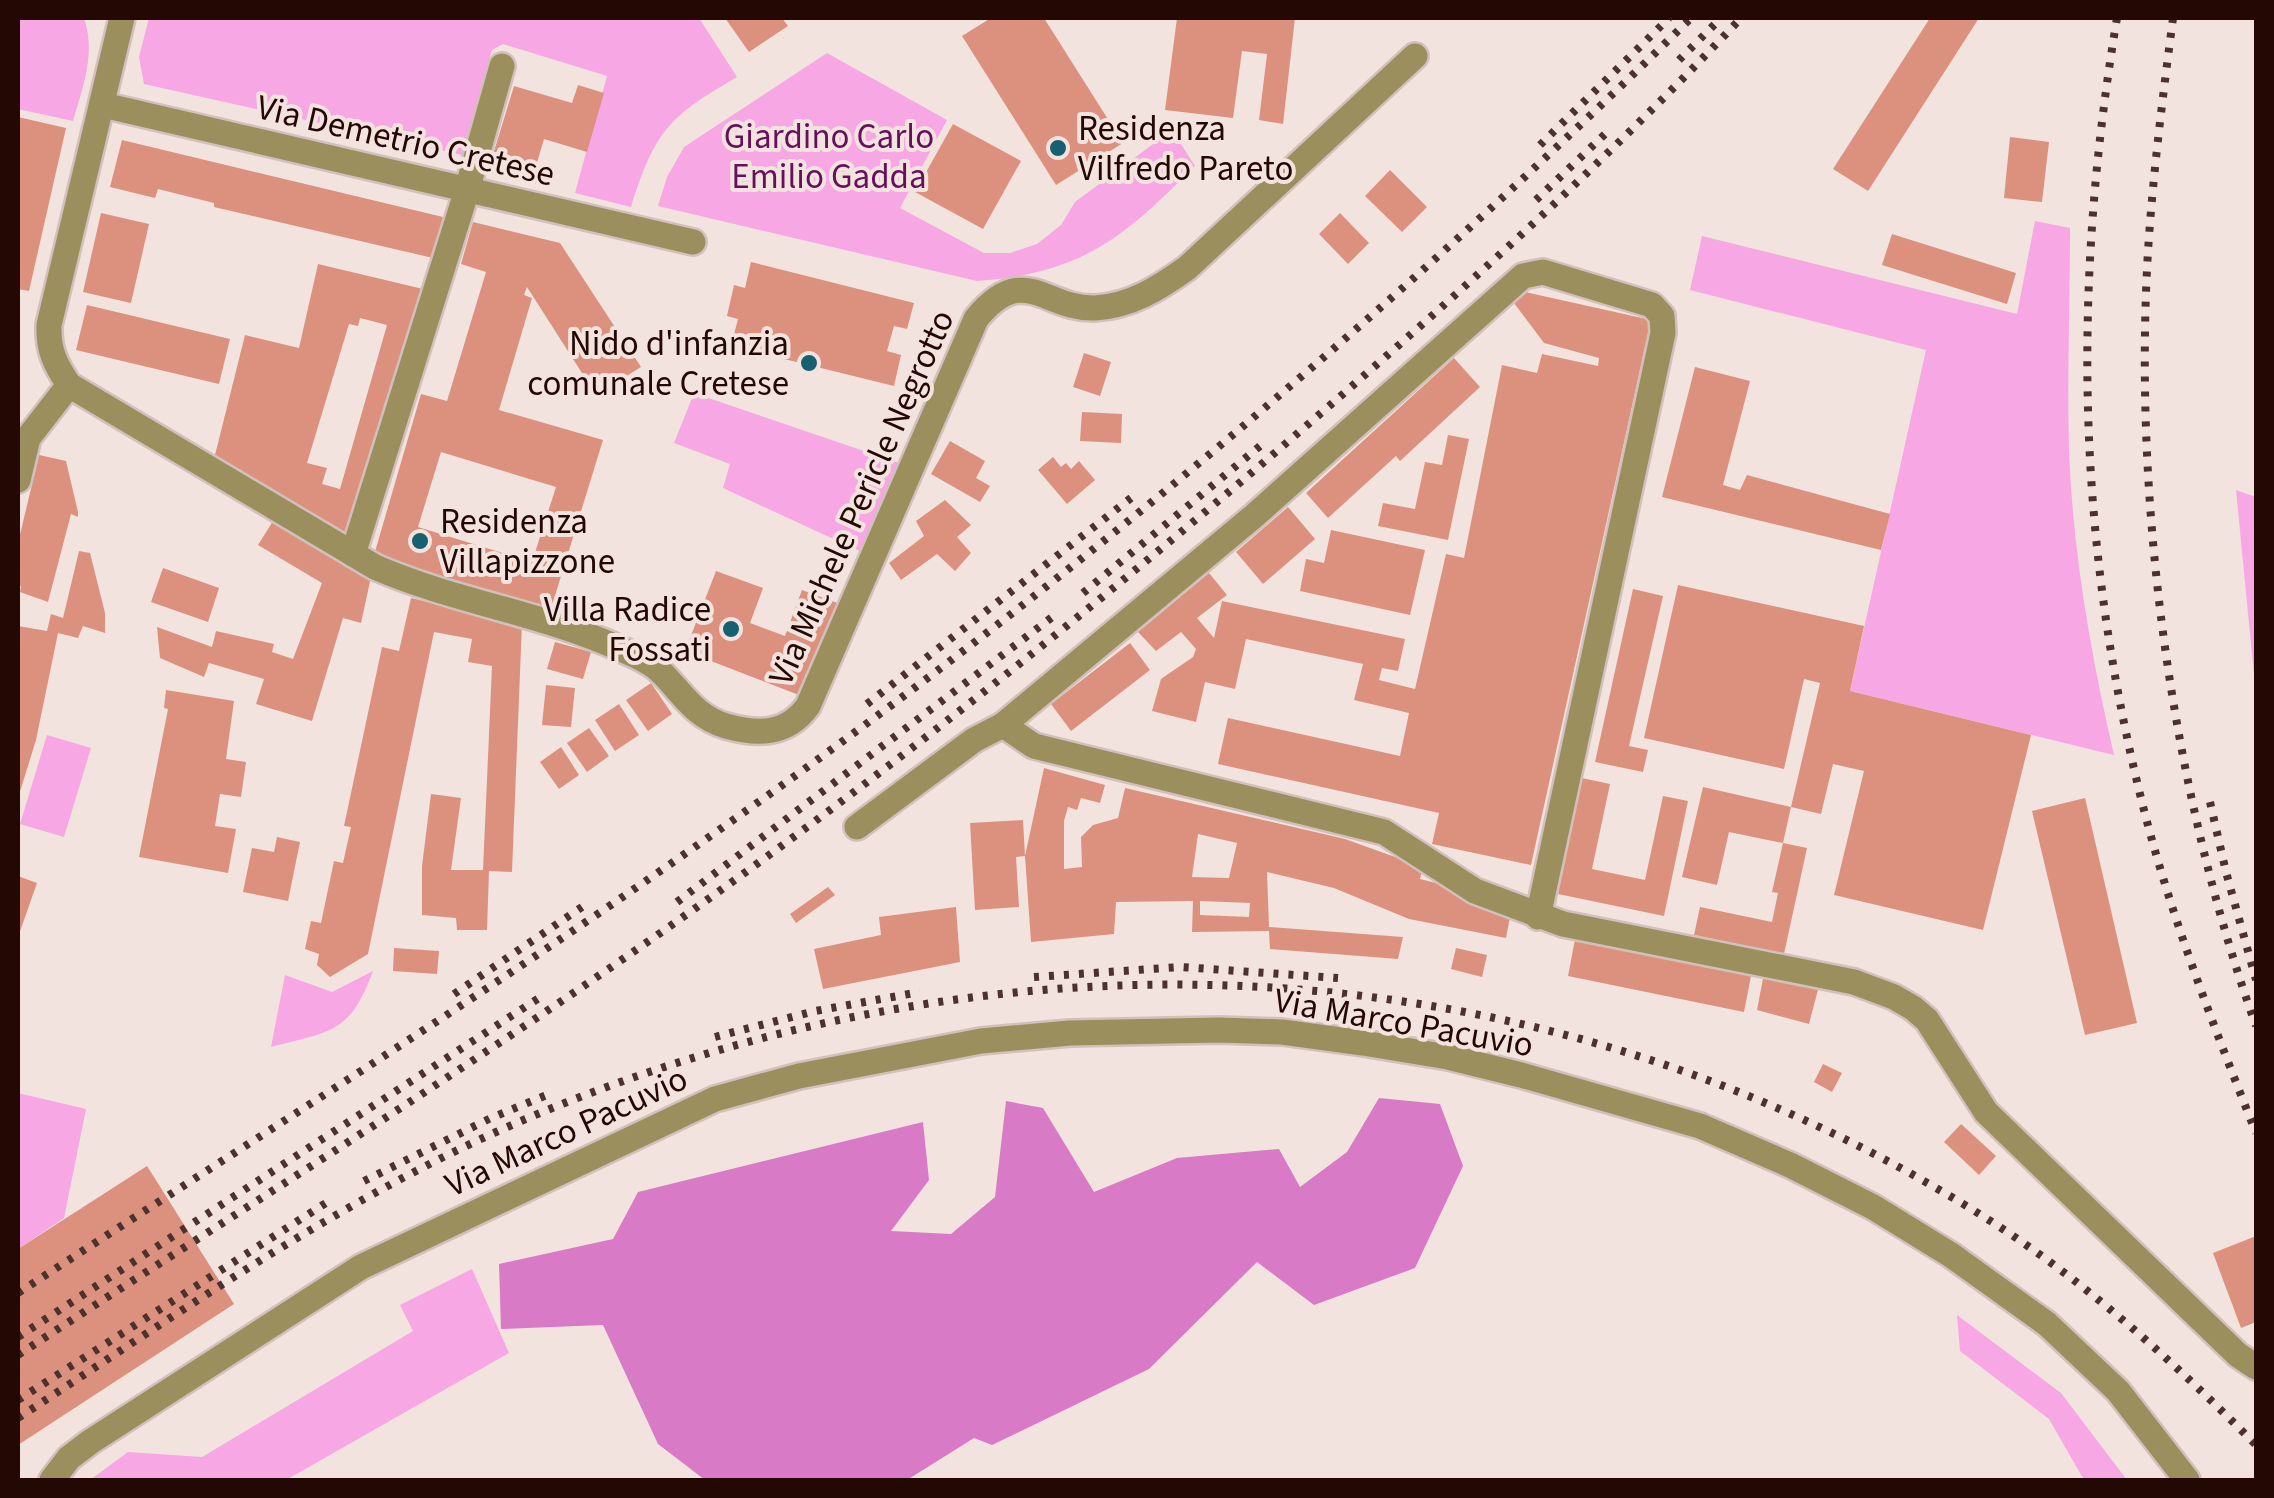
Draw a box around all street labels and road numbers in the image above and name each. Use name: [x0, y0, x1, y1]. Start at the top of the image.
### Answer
street label: Via Demetrio Cretese: [252, 82, 560, 200]
street label: Via Michele Pericle Negrotto: [756, 302, 967, 693]
street label: Via Marco Pacuvio: [1270, 976, 1537, 1070]
street label: Via Marco Pacuvio: [437, 1054, 696, 1210]

